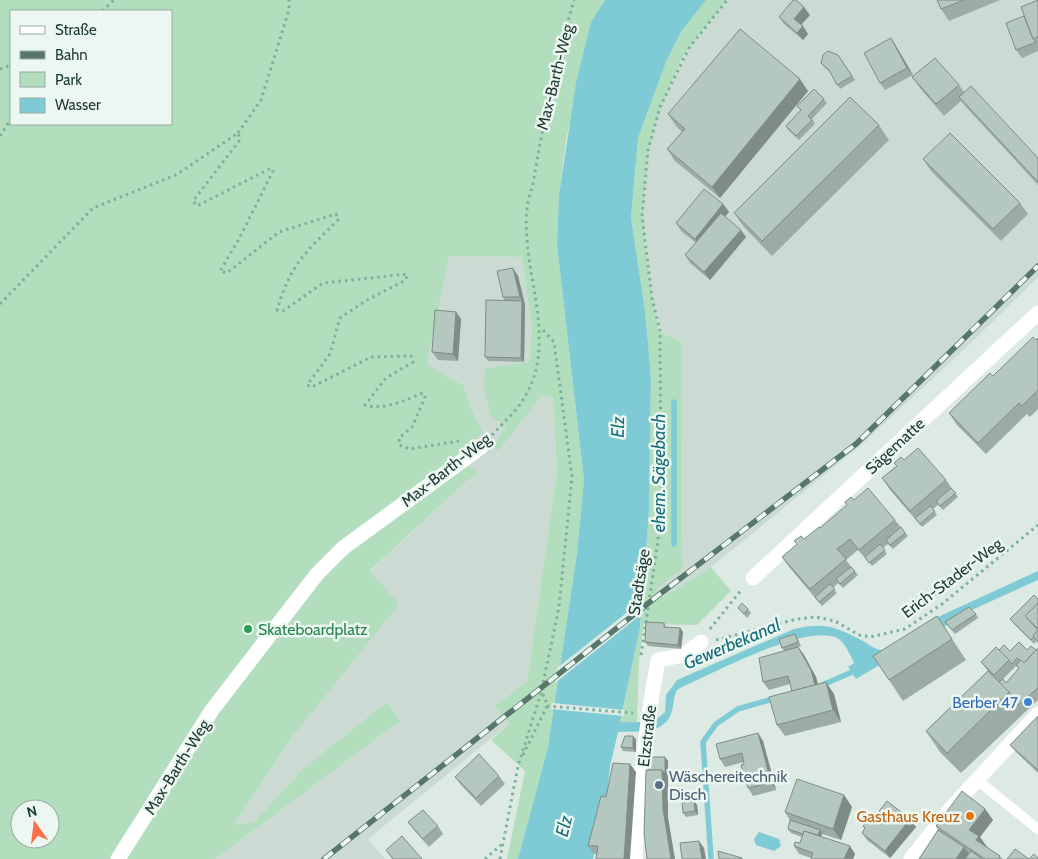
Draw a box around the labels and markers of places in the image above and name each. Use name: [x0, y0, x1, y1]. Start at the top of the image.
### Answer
place label: Skateboardplatz: [258, 620, 368, 639]
marker: Skateboardplatz: [242, 623, 254, 635]
place label: Berber 47: [952, 693, 1018, 712]
marker: Berber 47: [1022, 696, 1034, 708]
place label: Wäschereitechnik Disch: [669, 767, 788, 804]
marker: Wäschereitechnik Disch: [653, 779, 665, 791]
place label: Gasthaus Kreuz: [857, 807, 960, 826]
marker: Gasthaus Kreuz: [964, 810, 976, 822]

